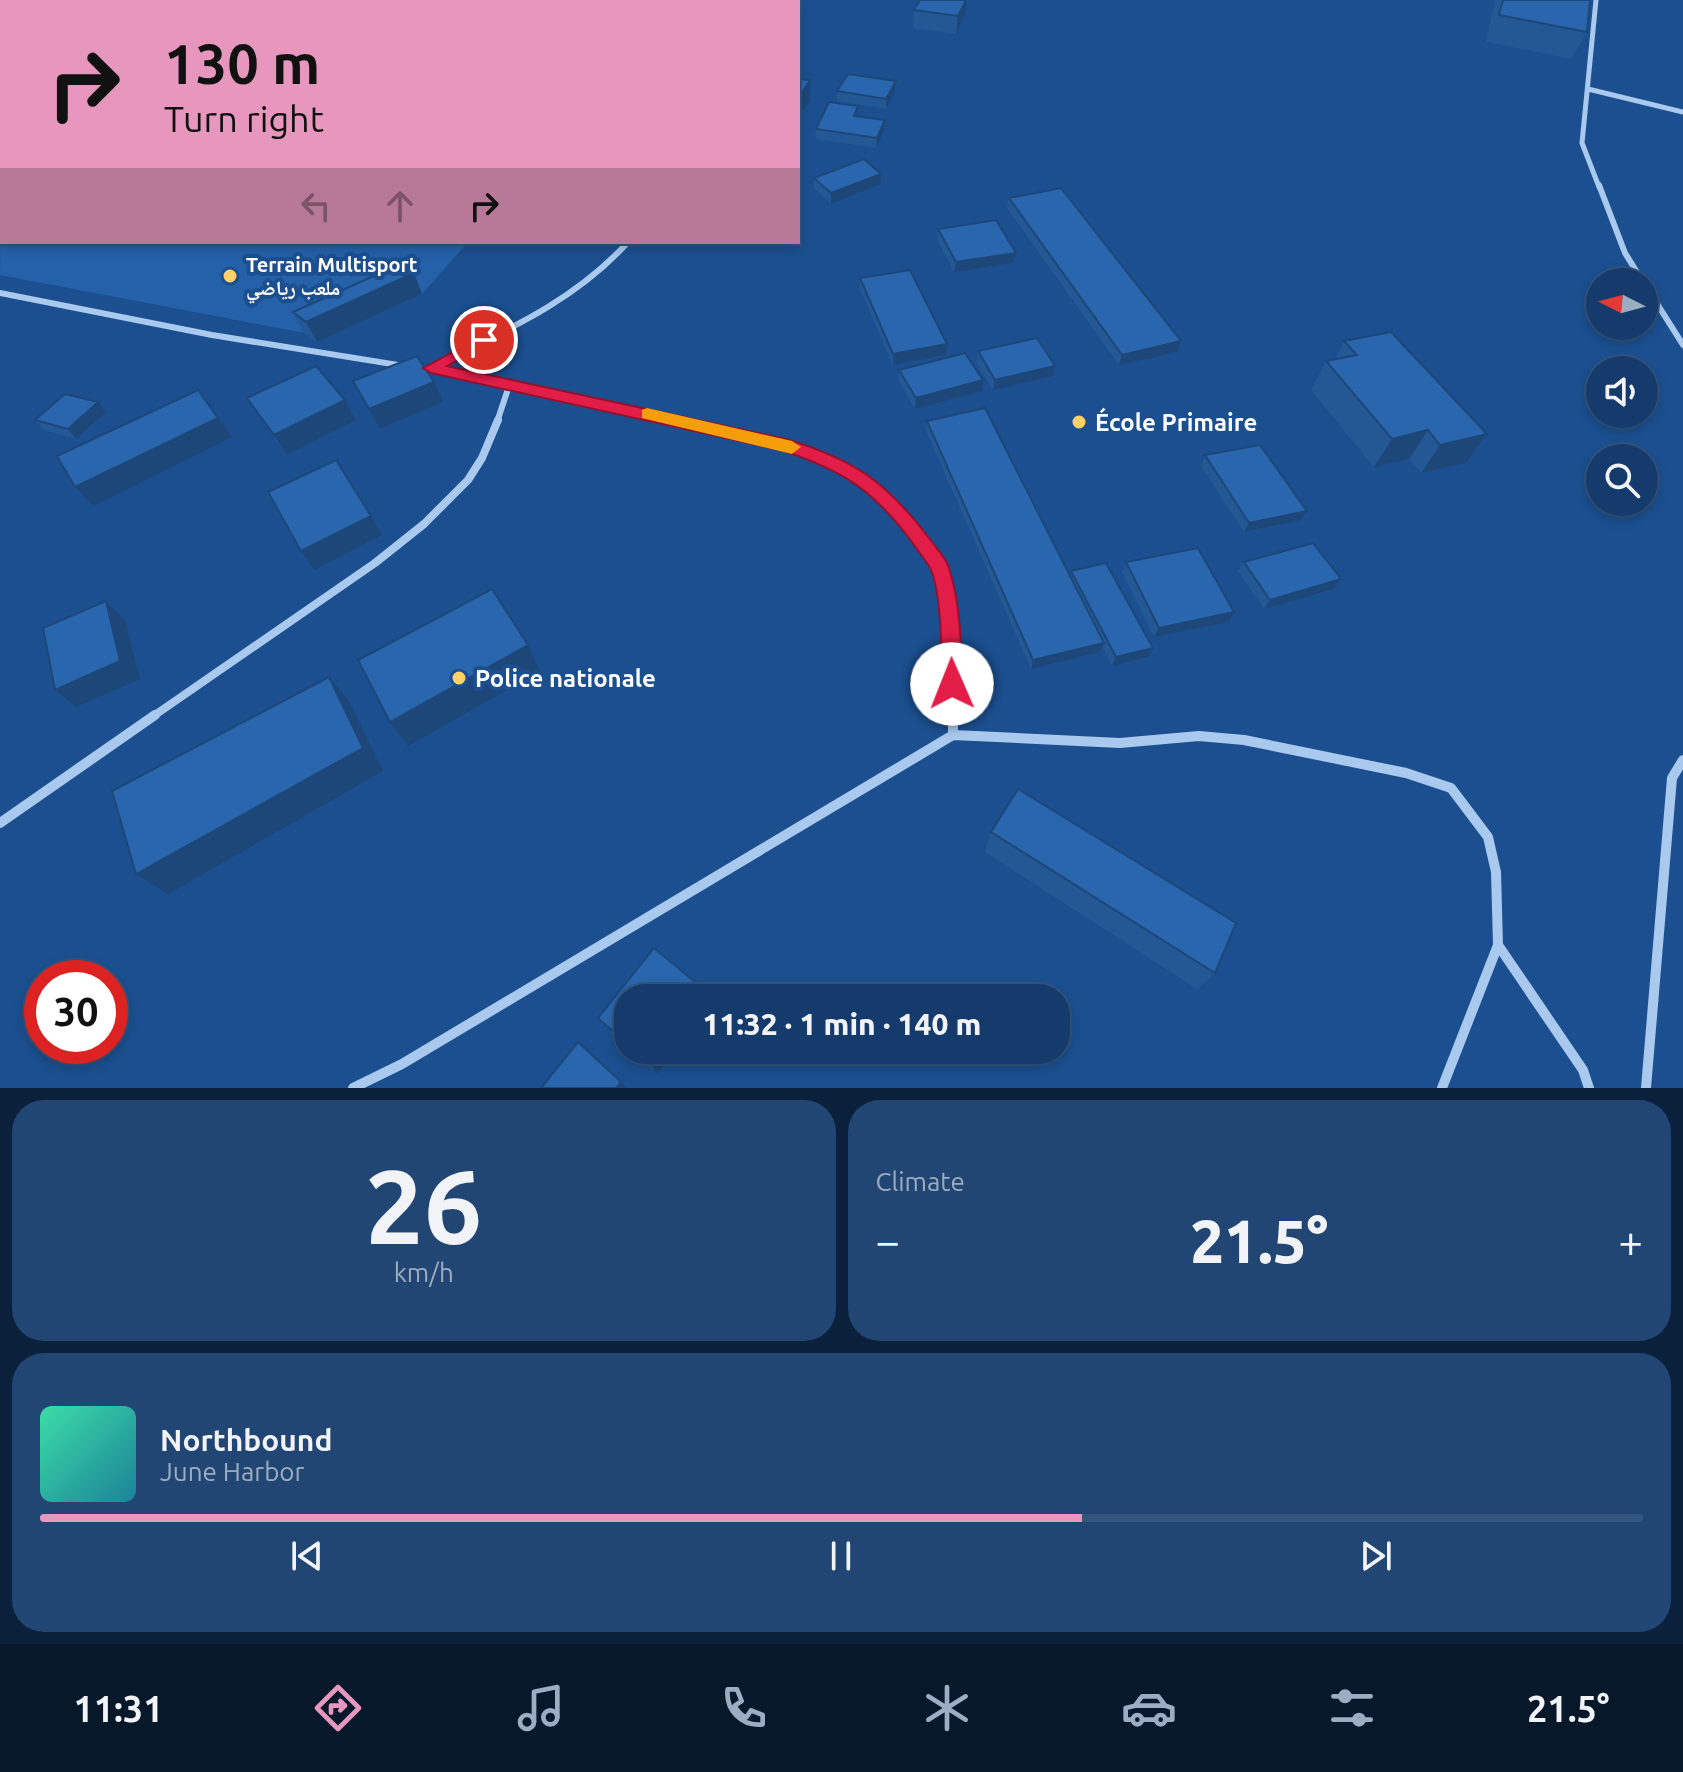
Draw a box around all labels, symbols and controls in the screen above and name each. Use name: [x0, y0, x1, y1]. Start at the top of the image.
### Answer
icon: right: [32, 32, 136, 136]
text: 130 m: [164, 32, 320, 95]
text: Turn right: [164, 98, 324, 139]
icon: left: [294, 184, 338, 228]
icon: ahead: [378, 184, 422, 228]
icon: right: [462, 184, 506, 228]
place label: Terrain Multisport ملعب رياضي: [246, 253, 418, 303]
marker: Terrain Multisport ملعب رياضي: [221, 267, 239, 285]
north arrow: [1586, 268, 1658, 340]
map controls: [1586, 268, 1658, 516]
pin: [450, 306, 518, 374]
icon: arrive: [462, 318, 506, 362]
button: sound: [1586, 356, 1658, 428]
place label: École Primaire: [1095, 407, 1257, 436]
marker: École Primaire: [1070, 413, 1088, 431]
button: search: [1586, 444, 1658, 516]
position arrow: [910, 642, 994, 726]
place label: Police nationale: [475, 665, 656, 692]
marker: Police nationale: [450, 669, 468, 687]
speed limit sign: 30: [24, 960, 128, 1064]
text: 11:32 · 1 min · 140 m: [703, 1007, 981, 1041]
text: 26: [365, 1147, 482, 1264]
text: Climate: [876, 1167, 965, 1196]
text: 21.5°: [1190, 1207, 1328, 1274]
text: −: [876, 1216, 900, 1265]
text: +: [1618, 1216, 1643, 1265]
text: km/h: [394, 1258, 454, 1287]
text: Northbound: [160, 1423, 332, 1457]
text: June Harbor: [160, 1457, 304, 1486]
icon: previous: [285, 1534, 329, 1578]
icon: pause: [819, 1534, 863, 1578]
icon: next: [1354, 1534, 1398, 1578]
icon: directions: [310, 1680, 366, 1736]
icon: music: [513, 1680, 569, 1736]
icon: phone: [716, 1680, 772, 1736]
icon: climate: [919, 1680, 975, 1736]
icon: car: [1121, 1680, 1177, 1736]
icon: filters: [1324, 1680, 1380, 1736]
text: 11:31: [73, 1688, 163, 1729]
text: 21.5°: [1527, 1688, 1610, 1729]

